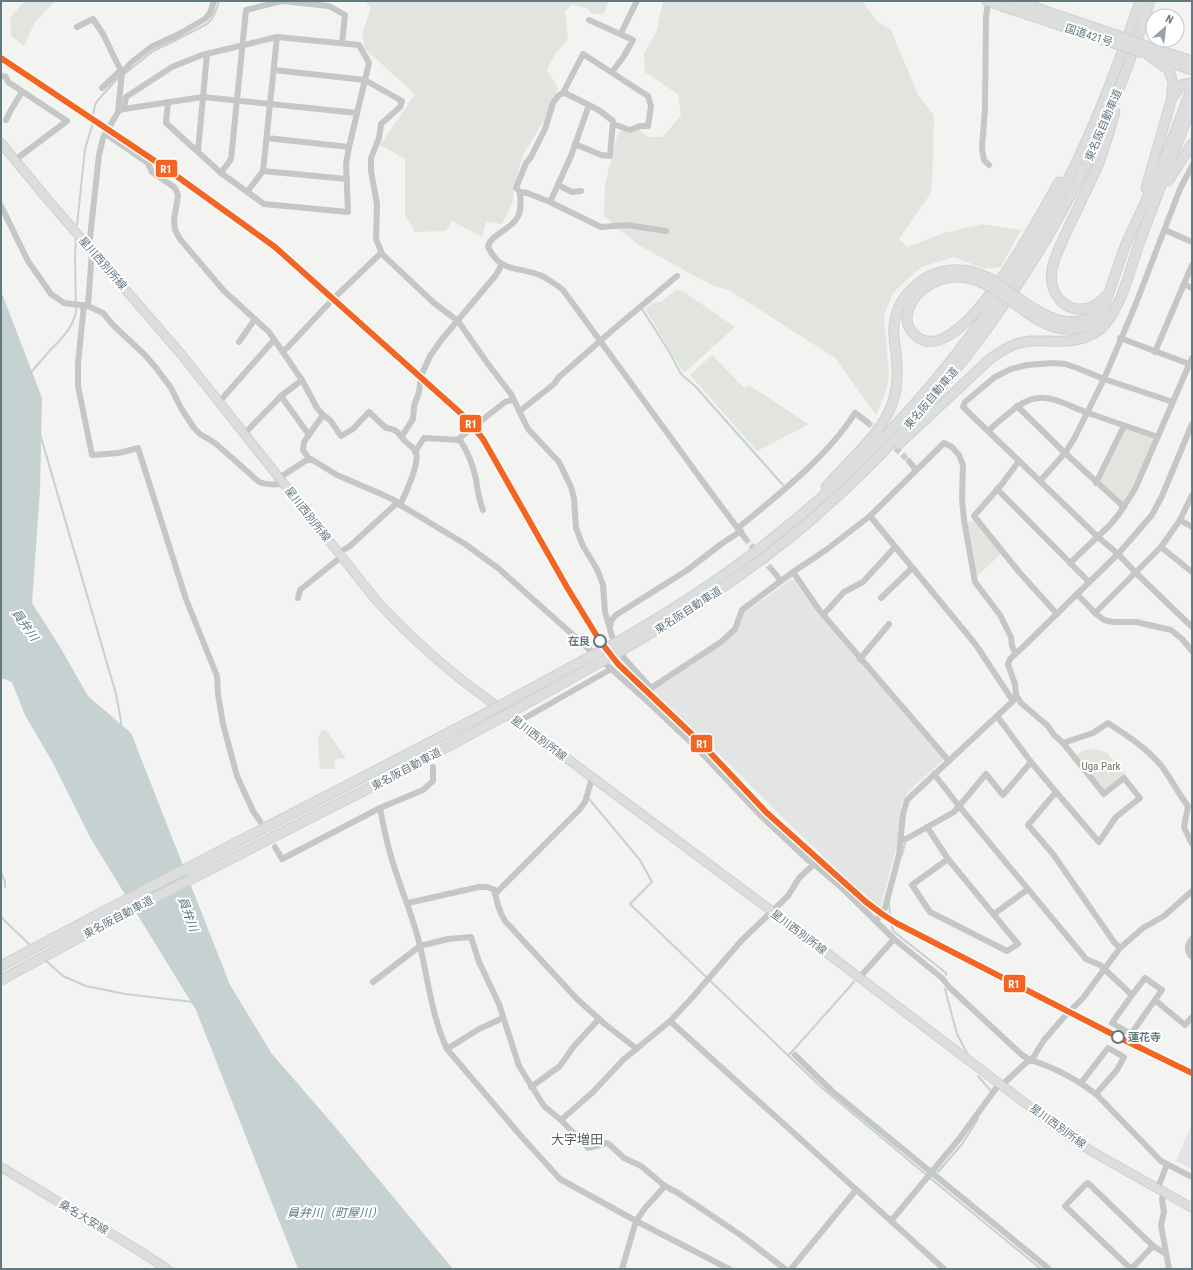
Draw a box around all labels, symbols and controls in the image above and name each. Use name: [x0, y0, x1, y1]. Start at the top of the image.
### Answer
north arrow: [1145, 8, 1185, 48]
text: N: [1163, 12, 1176, 27]
street label: 国道421号: [1063, 22, 1114, 49]
street label: 東名阪自動車道: [1082, 87, 1124, 163]
line badge: R1: [155, 159, 178, 178]
text: R1: [160, 163, 172, 176]
street label: 星川西別所線: [76, 234, 129, 292]
street label: 東名阪自動車道: [902, 365, 961, 432]
line badge: R1: [459, 414, 482, 433]
text: R1: [465, 418, 477, 431]
street label: 星川西別所線: [282, 484, 333, 544]
street label: 東名阪自動車道: [652, 584, 724, 637]
water label: 員弁川: [9, 606, 42, 645]
marker: 在良: [593, 634, 607, 648]
place label: 在良: [568, 635, 590, 648]
street label: 星川西別所線: [508, 713, 569, 763]
line badge: R1: [690, 734, 713, 753]
text: R1: [696, 738, 708, 751]
street label: 東名阪自動車道: [369, 746, 443, 793]
park label: Uga Park: [1081, 760, 1121, 773]
street label: 東名阪自動車道: [81, 894, 155, 941]
water label: 員弁川: [175, 895, 201, 935]
street label: 星川西別所線: [768, 907, 829, 957]
line badge: R1: [1003, 974, 1026, 993]
text: R1: [1008, 978, 1020, 991]
marker: 蓮花寺: [1111, 1030, 1125, 1044]
place label: 蓮花寺: [1128, 1031, 1161, 1044]
street label: 星川西別所線: [1027, 1102, 1088, 1151]
district label: 大字増田: [551, 1132, 603, 1147]
street label: 桑名大安線: [57, 1198, 111, 1237]
water label: 員弁川（町屋川）: [287, 1206, 383, 1220]

